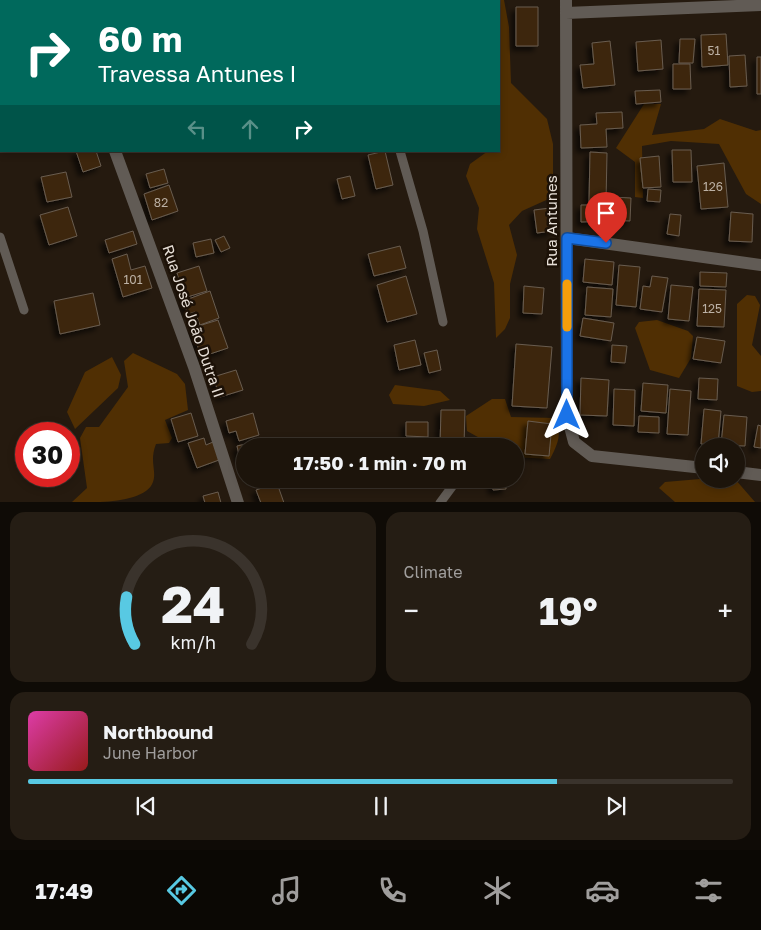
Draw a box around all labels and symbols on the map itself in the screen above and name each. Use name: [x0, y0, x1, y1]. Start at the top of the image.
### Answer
house number: 51: [708, 43, 721, 58]
street label: Rua Antunes: [542, 175, 560, 267]
house number: 126: [703, 179, 723, 194]
pin: [585, 192, 627, 243]
house number: 82: [154, 195, 168, 210]
street label: Rua José João Dutra II: [159, 242, 229, 400]
house number: 101: [123, 272, 143, 287]
house number: 125: [702, 301, 722, 316]
position arrow: [540, 388, 592, 440]
speed limit sign: 30: [15, 422, 80, 487]

